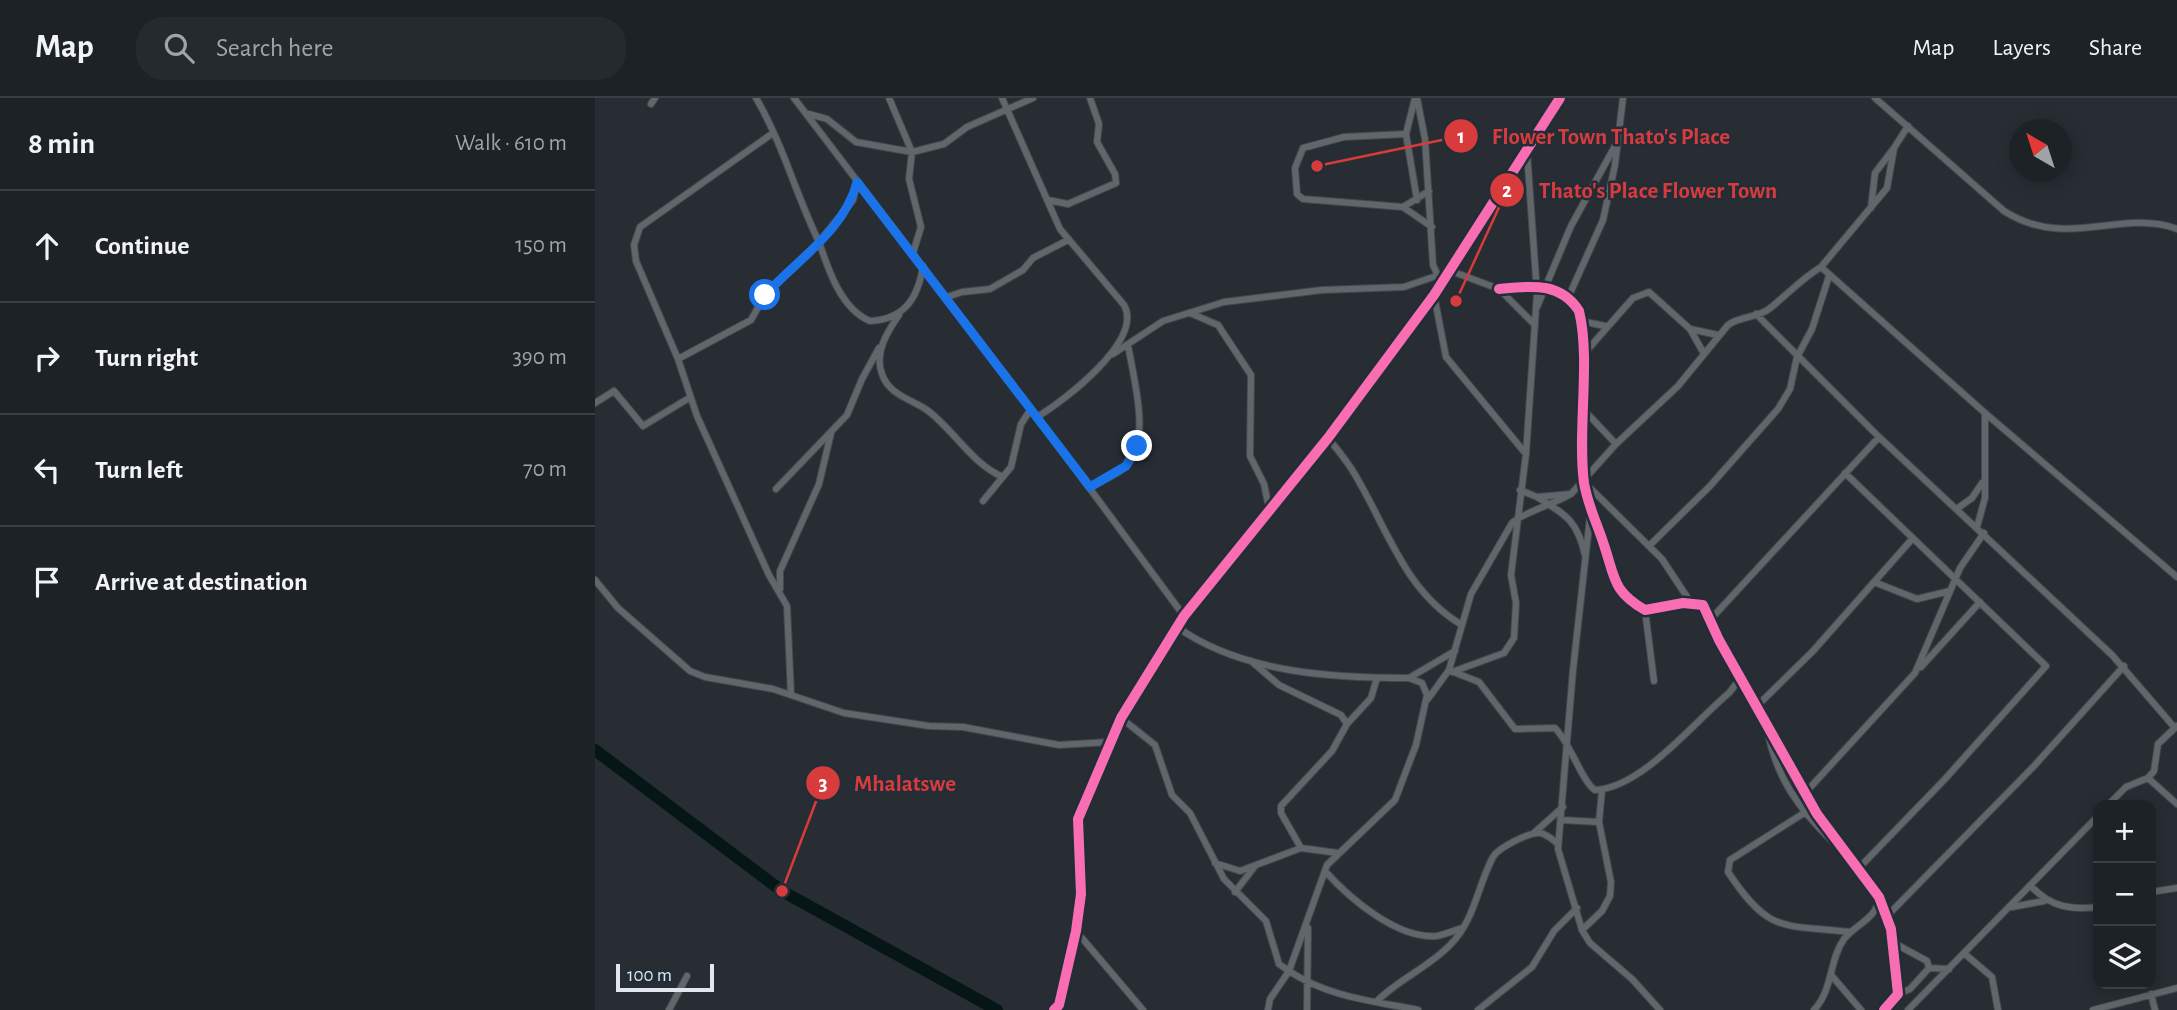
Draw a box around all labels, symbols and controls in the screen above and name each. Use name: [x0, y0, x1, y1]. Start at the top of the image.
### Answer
search box: [136, 17, 626, 80]
icon: search: [160, 29, 198, 67]
text: Map: [35, 31, 94, 64]
text: Search here: [216, 35, 334, 61]
text: Map: [1912, 36, 1954, 60]
text: Layers: [1992, 36, 2051, 60]
text: Share: [2089, 36, 2142, 60]
callout: Flower Town Thato's Place: [1443, 114, 1744, 158]
north arrow: [2009, 119, 2072, 182]
text: 1: [1457, 126, 1465, 147]
text: Flower Town Thato's Place: [1492, 126, 1730, 149]
text: 8 min: [28, 129, 95, 159]
text: Walk · 610 m: [455, 132, 567, 155]
callout: Thato's Place Flower Town: [1490, 168, 1791, 212]
text: 2: [1502, 180, 1512, 201]
text: Thato's Place Flower Town: [1539, 180, 1777, 203]
icon: ahead: [28, 227, 66, 265]
text: Continue: [95, 233, 190, 259]
text: 150 m: [515, 234, 567, 257]
route start: [749, 279, 780, 310]
icon: right: [28, 339, 66, 377]
text: Turn right: [95, 345, 198, 371]
text: 390 m: [512, 346, 567, 369]
route end: [1121, 430, 1152, 461]
icon: left: [28, 451, 66, 489]
text: Turn left: [95, 457, 183, 483]
text: 70 m: [523, 458, 567, 481]
icon: arrive: [28, 563, 66, 601]
text: Arrive at destination: [95, 569, 308, 595]
callout: Mhalatswe: [805, 761, 970, 805]
text: 3: [818, 773, 828, 794]
text: Mhalatswe: [854, 773, 956, 796]
map controls: [2093, 800, 2156, 989]
button: +: [2093, 800, 2156, 863]
button: −: [2093, 863, 2156, 926]
button: layers: [2093, 926, 2156, 989]
scale bar: [616, 961, 714, 993]
text: 100 m: [627, 966, 672, 985]

